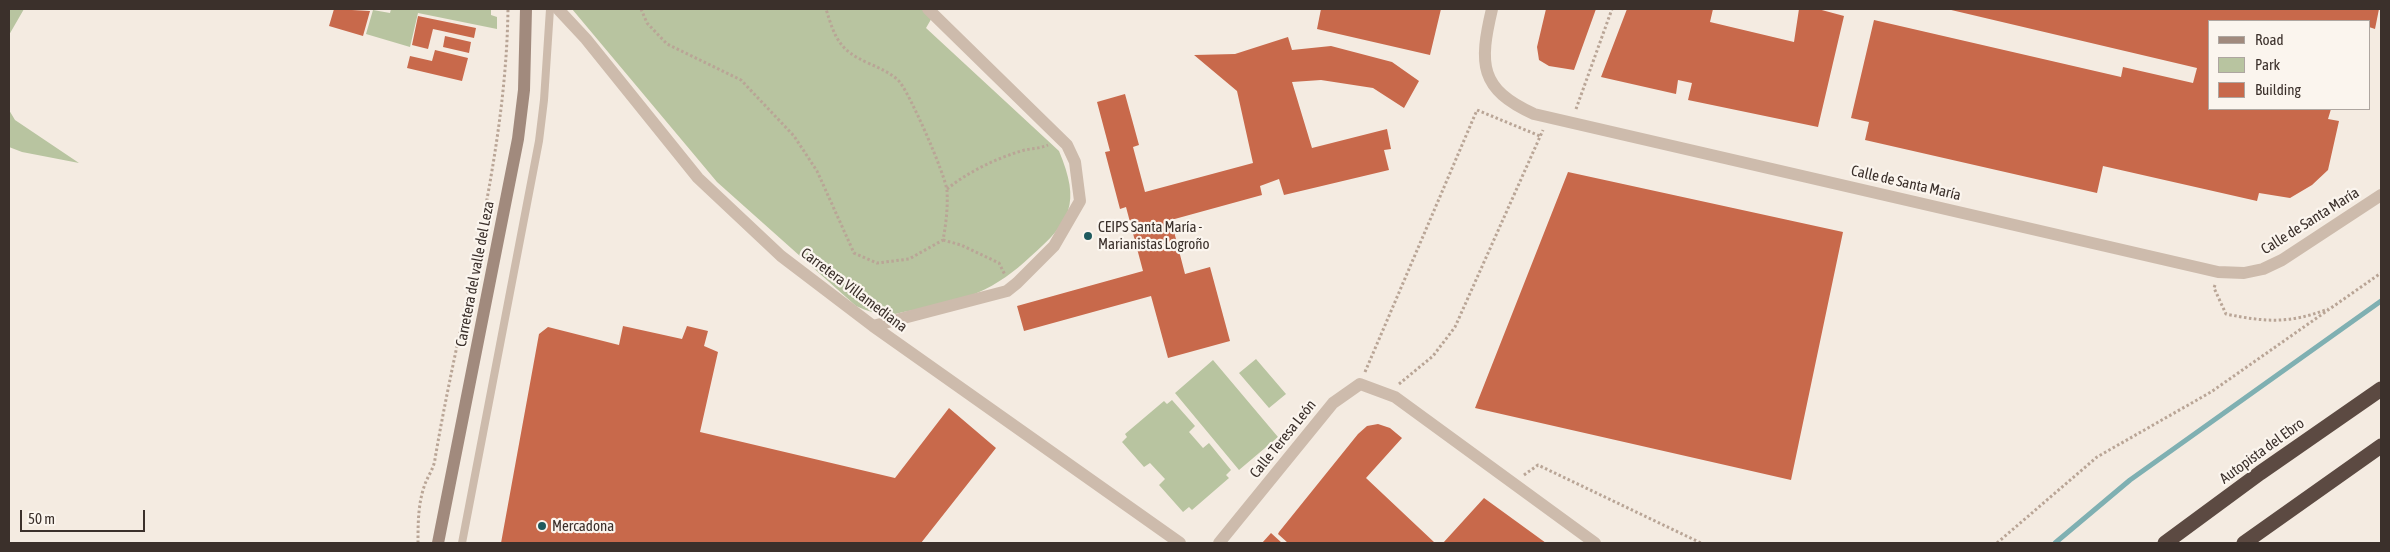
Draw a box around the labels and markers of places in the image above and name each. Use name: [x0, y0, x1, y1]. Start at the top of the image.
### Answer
place label: CEIPS Santa María - Marianistas Logroño: [1098, 218, 1210, 253]
marker: CEIPS Santa María - Marianistas Logroño: [1082, 230, 1094, 242]
place label: Mercadona: [552, 517, 614, 535]
marker: Mercadona: [536, 520, 548, 532]

